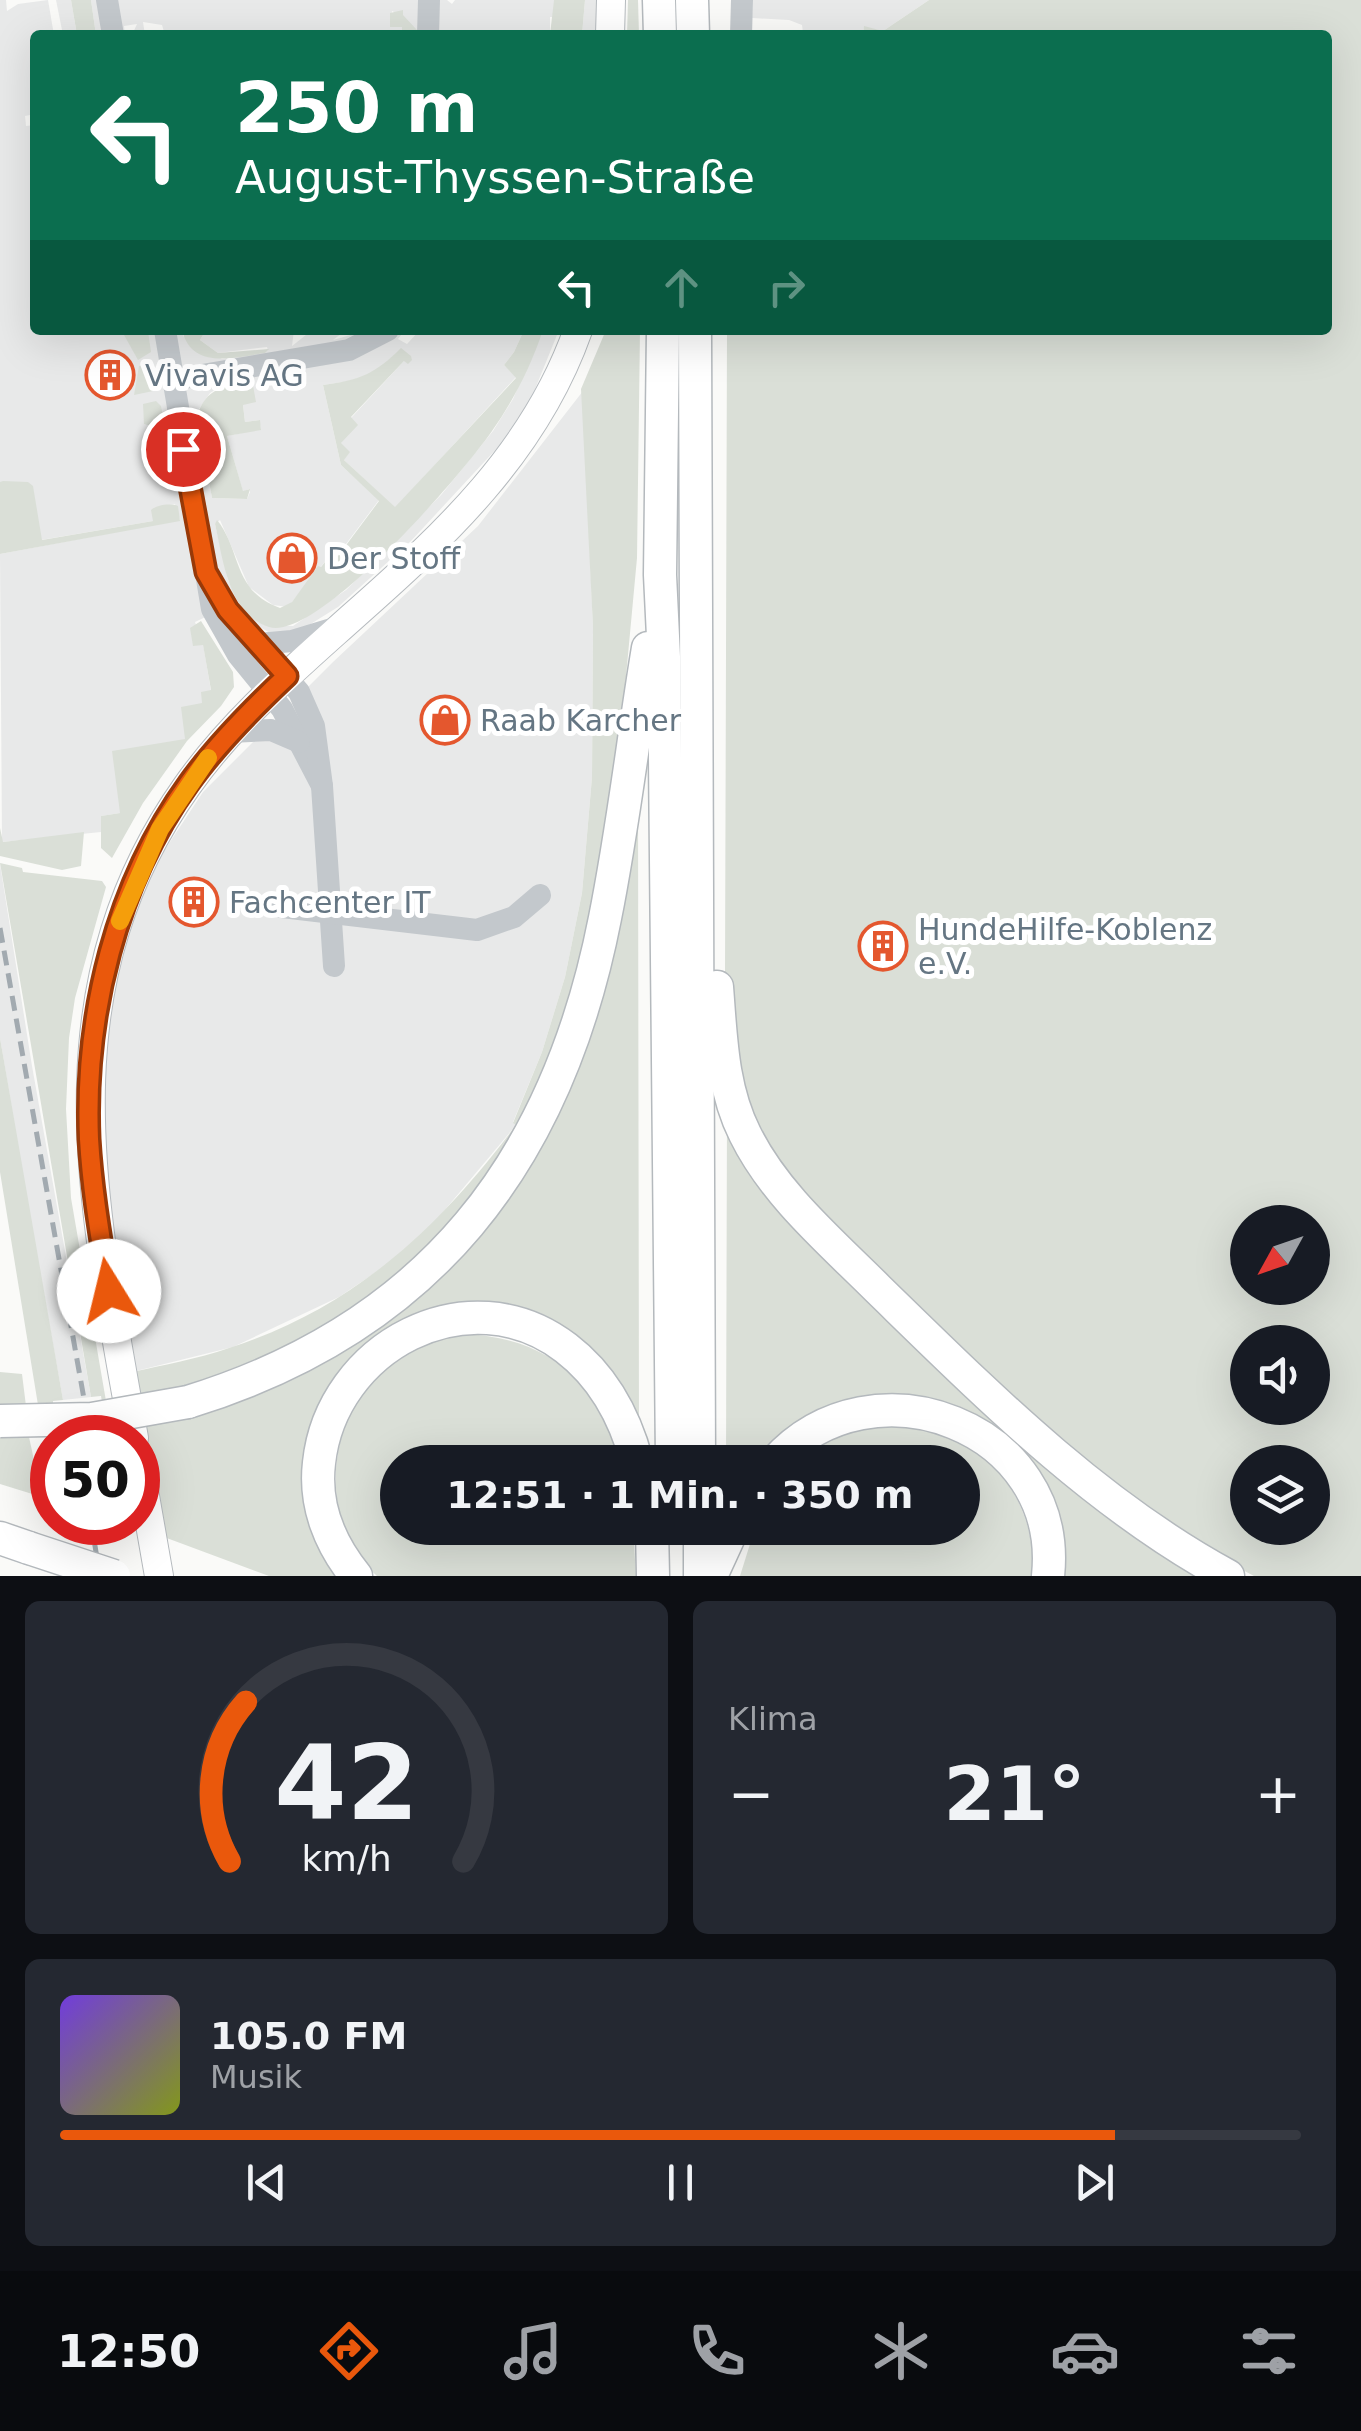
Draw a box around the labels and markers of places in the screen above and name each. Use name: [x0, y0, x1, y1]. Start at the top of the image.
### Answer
building icon: Vivavis AG: [84, 349, 136, 401]
place label: Vivavis AG: [145, 358, 304, 393]
pin: [141, 407, 226, 492]
shop icon: Der Stoff: [266, 532, 318, 584]
place label: Der Stoff: [327, 541, 462, 576]
shop icon: Raab Karcher: [419, 694, 471, 746]
place label: Raab Karcher: [480, 703, 682, 738]
building icon: Fachcenter IT: [168, 876, 220, 928]
place label: Fachcenter IT: [229, 885, 431, 920]
place label: HundeHilfe-Koblenz e.V.: [918, 912, 1212, 981]
building icon: HundeHilfe-Koblenz e.V.: [857, 920, 909, 972]

